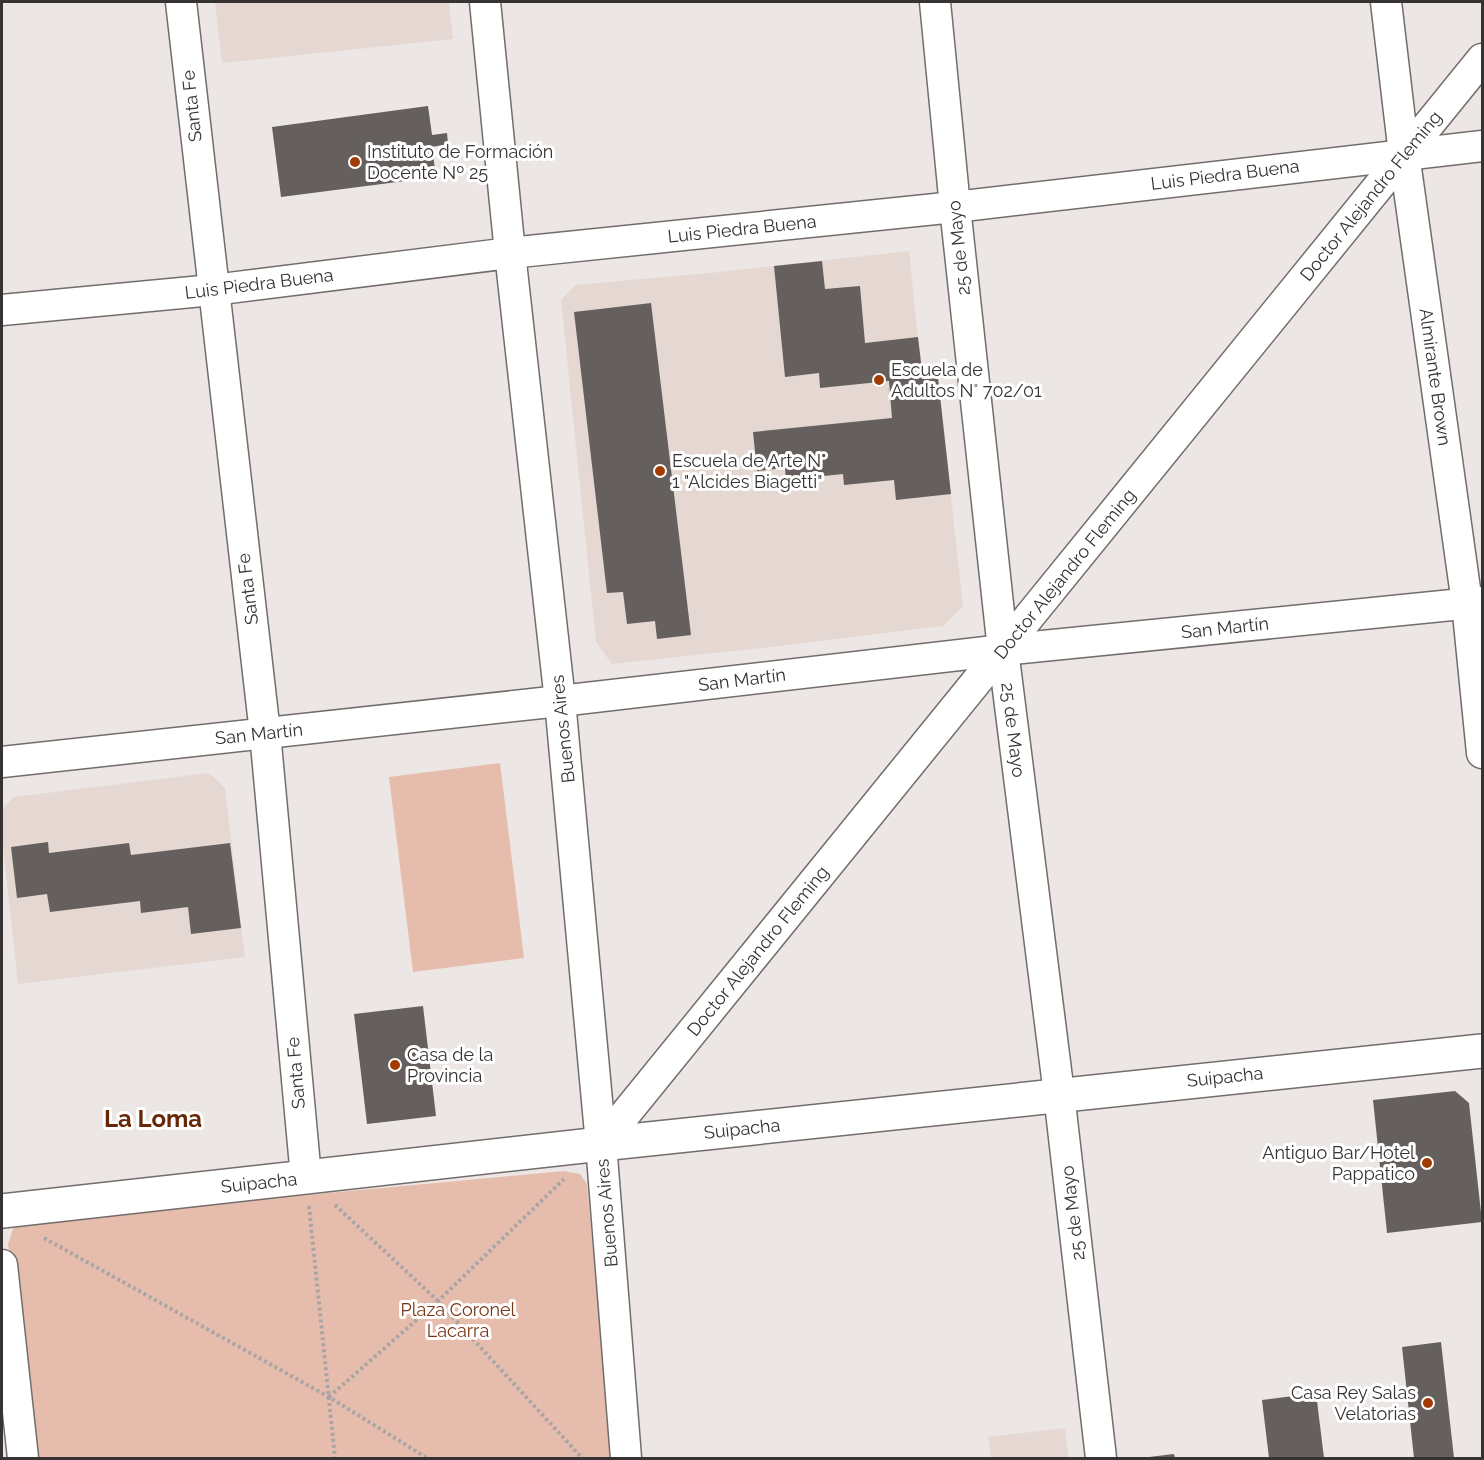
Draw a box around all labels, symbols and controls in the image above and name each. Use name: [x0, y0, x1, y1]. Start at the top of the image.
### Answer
street label: Santa Fe: [177, 69, 206, 143]
street label: Doctor Alejandro Fleming: [1296, 106, 1446, 285]
place label: Instituto de Formación Docente Nº 25: [367, 141, 553, 183]
marker: Instituto de Formación Docente Nº 25: [348, 155, 362, 169]
street label: Luis Piedra Buena: [1149, 155, 1300, 194]
street label: 25 de Mayo: [943, 199, 974, 297]
street label: Luis Piedra Buena: [667, 210, 817, 247]
street label: Luis Piedra Buena: [183, 264, 334, 303]
street label: Almirante Brown: [1415, 307, 1456, 447]
place label: Escuela de Adultos N° 702/01: [891, 359, 1042, 401]
marker: Escuela de Adultos N° 702/01: [872, 373, 886, 387]
place label: Escuela de Arte N° 1 "Alcides Biagetti": [672, 450, 826, 492]
marker: Escuela de Arte N° 1 "Alcides Biagetti": [653, 464, 667, 478]
street label: Doctor Alejandro Fleming: [990, 484, 1140, 663]
street label: Santa Fe: [233, 552, 262, 626]
street label: San Martín: [1180, 612, 1270, 643]
street label: San Martín: [697, 664, 787, 695]
street label: Buenos Aires: [546, 674, 579, 784]
street label: 25 de Mayo: [997, 681, 1030, 779]
street label: San Martín: [214, 718, 304, 749]
street label: Doctor Alejandro Fleming: [683, 861, 833, 1040]
street label: Santa Fe: [282, 1036, 309, 1110]
place label: Casa de la Provincia: [407, 1044, 493, 1086]
marker: Casa de la Provincia: [388, 1058, 402, 1072]
street label: Suipacha: [1186, 1062, 1264, 1091]
district label: La Loma: [104, 1104, 202, 1133]
street label: Suipacha: [703, 1114, 781, 1143]
place label: Antiguo Bar/Hotel Pappatico: [1262, 1142, 1415, 1184]
marker: Antiguo Bar/Hotel Pappatico: [1420, 1156, 1434, 1170]
street label: Buenos Aires: [591, 1158, 622, 1268]
street label: 25 de Mayo: [1056, 1164, 1089, 1262]
street label: Suipacha: [220, 1168, 298, 1197]
park label: Plaza Coronel Lacarra: [401, 1299, 516, 1341]
place label: Casa Rey Salas Velatorias: [1291, 1382, 1416, 1424]
marker: Casa Rey Salas Velatorias: [1421, 1396, 1435, 1410]

